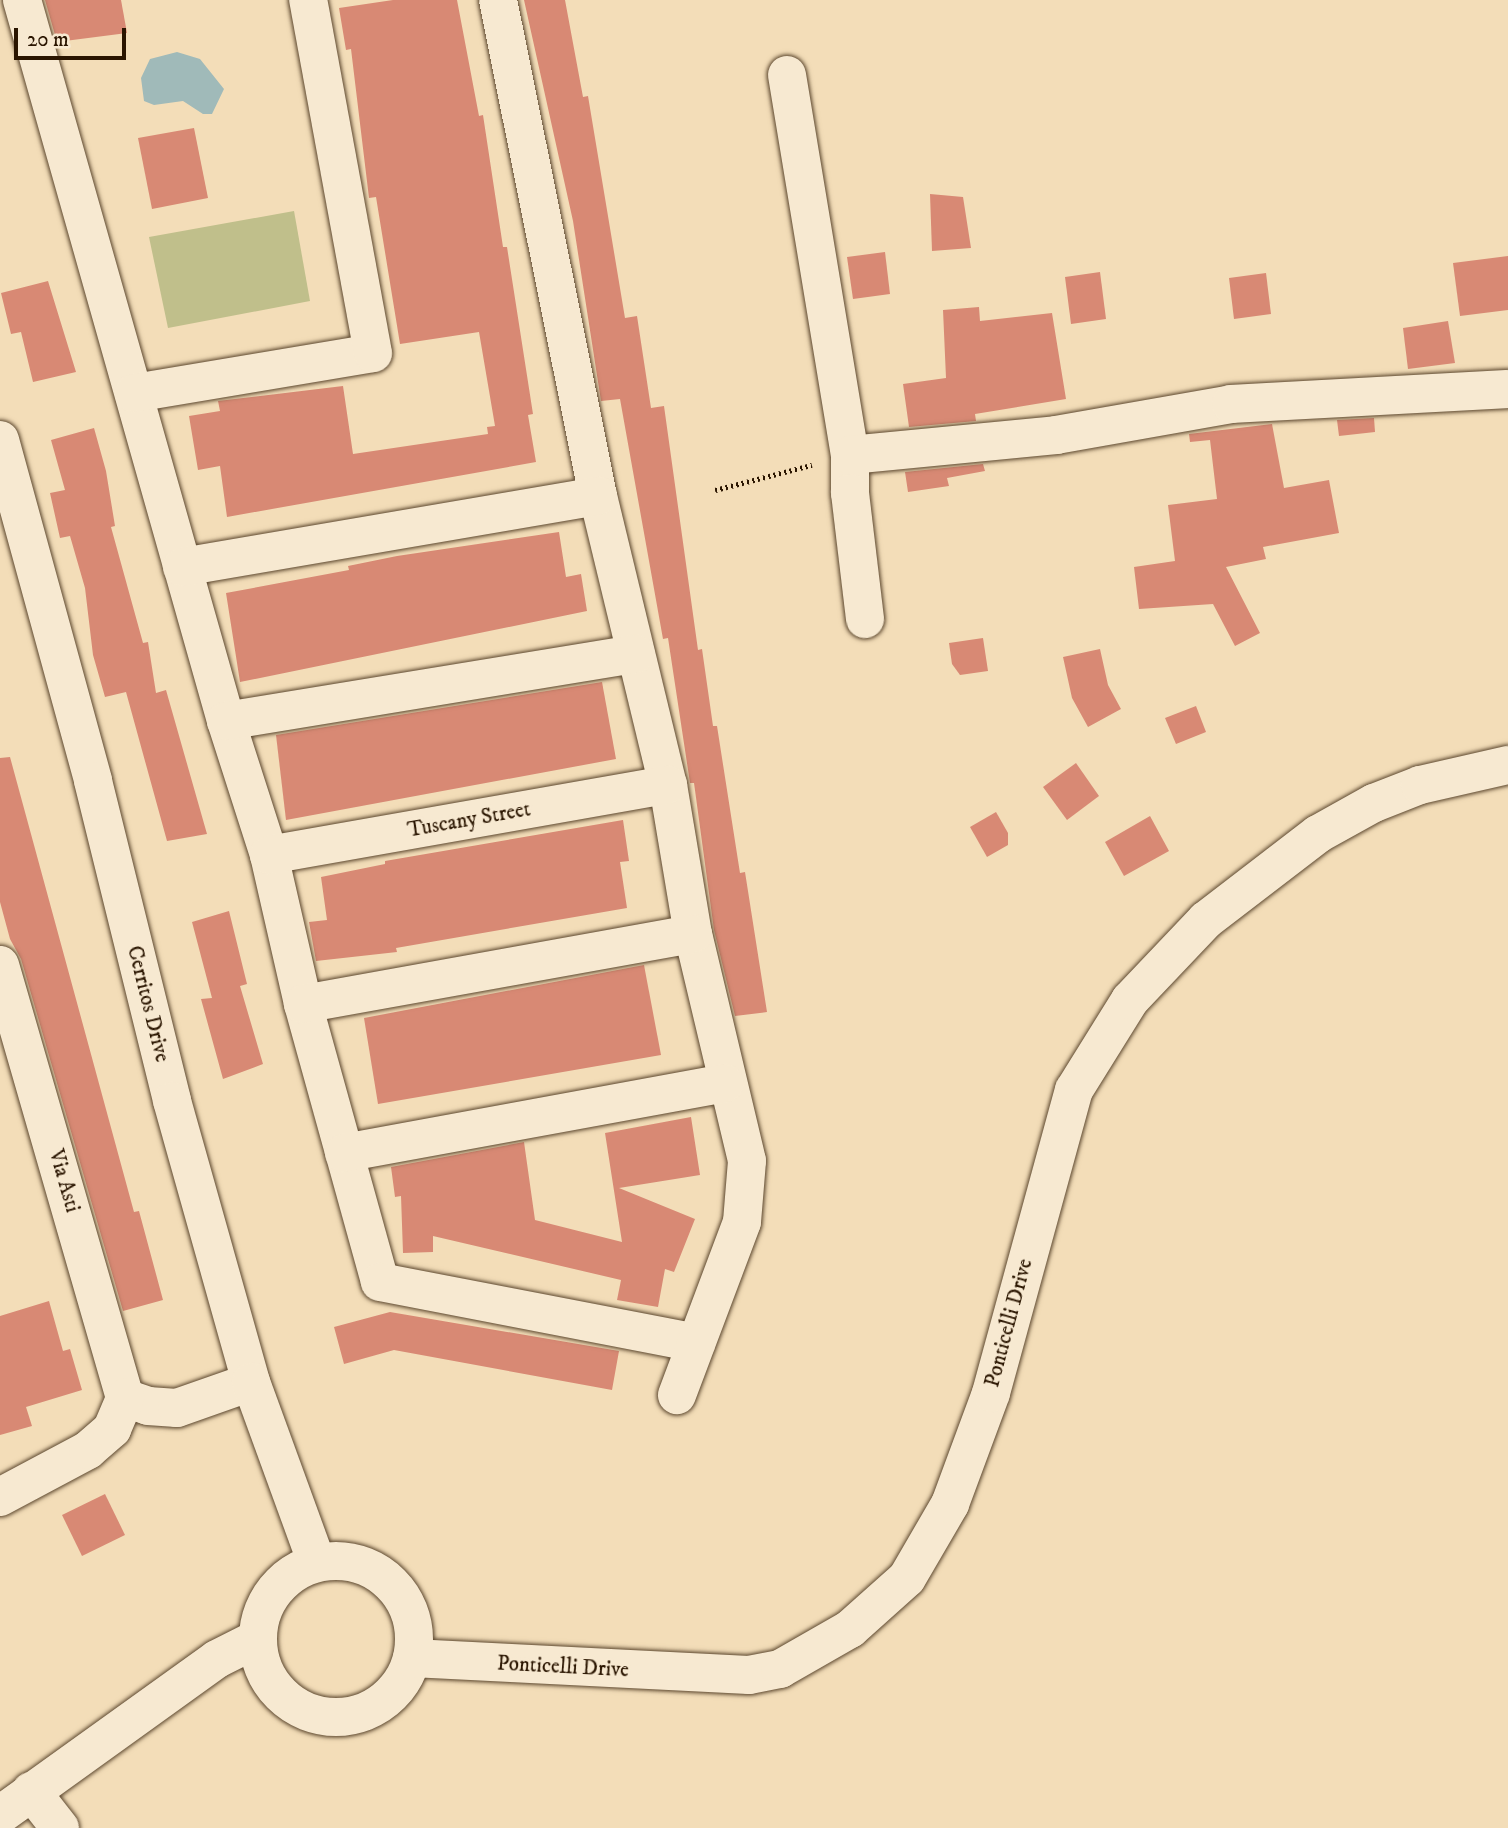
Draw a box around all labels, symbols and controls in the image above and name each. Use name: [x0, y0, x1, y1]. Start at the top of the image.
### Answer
scale bar: [18, 14, 130, 58]
text: 20 m: [27, 27, 69, 53]
street label: Tuscany Street: [406, 797, 532, 843]
street label: Cerritos Drive: [121, 943, 175, 1065]
street label: Via Asti: [43, 1147, 85, 1215]
street label: Ponticelli Drive: [980, 1256, 1038, 1390]
street label: Ponticelli Drive: [496, 1651, 630, 1683]

